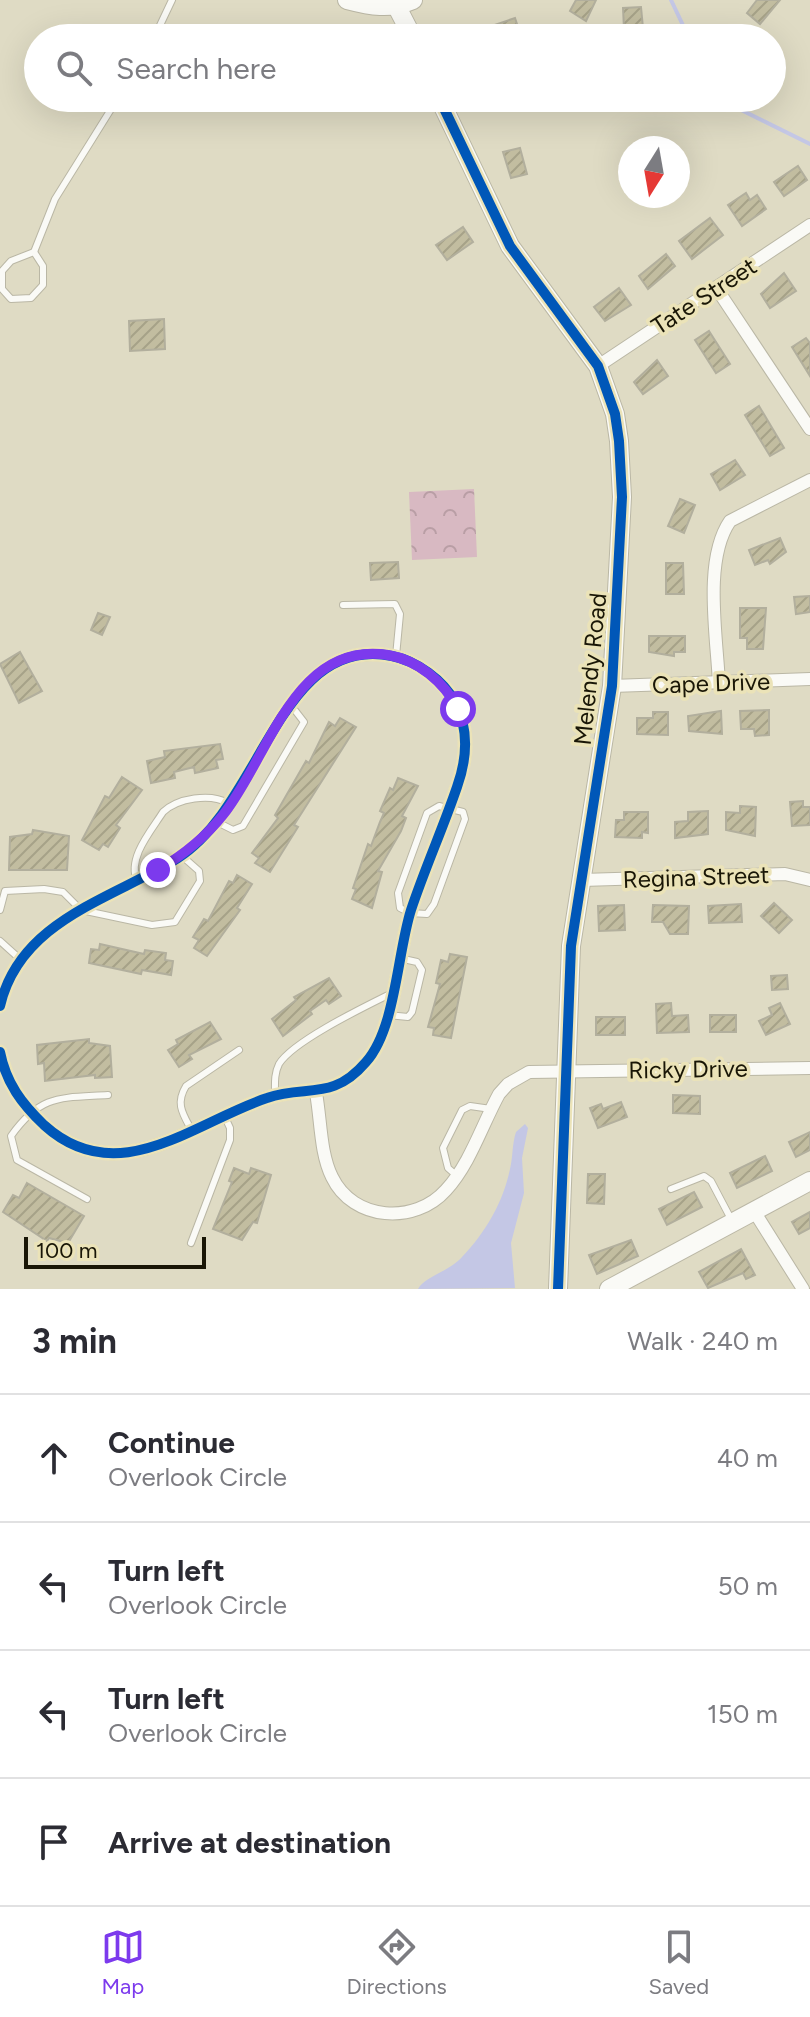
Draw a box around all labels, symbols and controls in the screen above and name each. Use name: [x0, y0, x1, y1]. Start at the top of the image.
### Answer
search box: [24, 24, 786, 112]
icon: search: [52, 46, 96, 90]
text: Search here: [116, 50, 276, 87]
north arrow: [618, 136, 690, 208]
street label: Tate Street: [646, 251, 762, 341]
street label: Melendy Road: [568, 591, 612, 747]
street label: Cape Drive: [651, 666, 771, 700]
route start: [440, 691, 476, 727]
route end: [140, 852, 176, 888]
street label: Regina Street: [622, 860, 770, 894]
street label: Ricky Drive: [628, 1053, 748, 1085]
scale bar: [24, 1233, 206, 1269]
text: 100 m: [36, 1237, 97, 1264]
text: 3 min: [32, 1321, 117, 1362]
text: Walk · 240 m: [627, 1325, 778, 1357]
text: Continue: [108, 1424, 235, 1461]
icon: ahead: [32, 1436, 76, 1480]
text: 40 m: [717, 1442, 778, 1474]
text: Overlook Circle: [108, 1461, 287, 1493]
text: Turn left: [108, 1552, 225, 1589]
icon: left: [32, 1564, 76, 1608]
text: 50 m: [718, 1570, 778, 1602]
text: Overlook Circle: [108, 1589, 287, 1621]
text: Turn left: [108, 1680, 225, 1717]
icon: left: [32, 1692, 76, 1736]
text: 150 m: [707, 1698, 778, 1730]
text: Overlook Circle: [108, 1717, 287, 1749]
icon: arrive: [32, 1820, 76, 1864]
text: Arrive at destination: [108, 1824, 391, 1861]
tab: Map: [101, 1925, 145, 2000]
tab: Directions: [347, 1925, 447, 2000]
tab: Saved: [648, 1925, 709, 2000]

